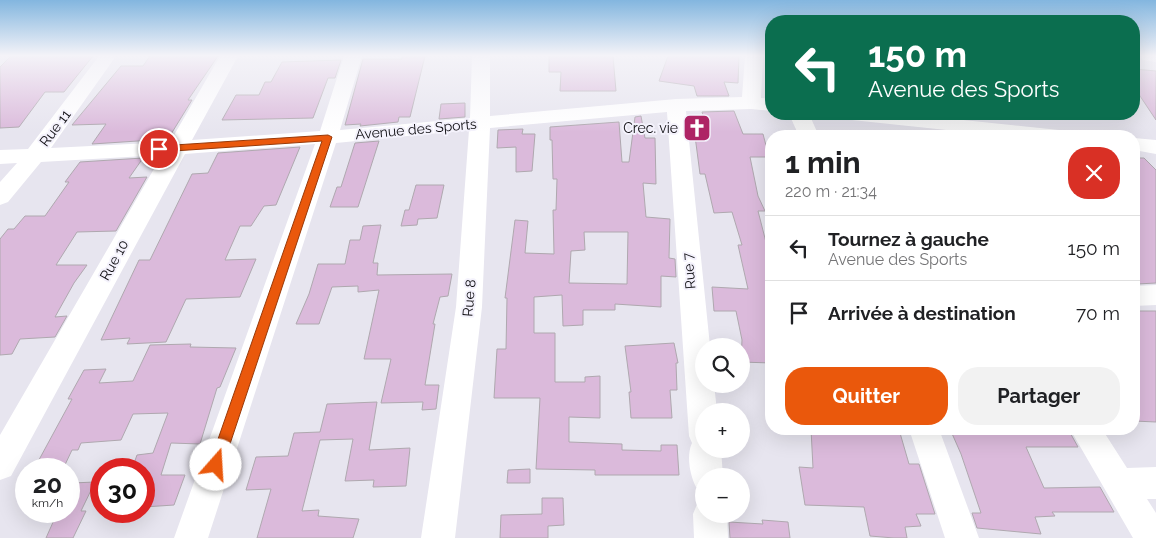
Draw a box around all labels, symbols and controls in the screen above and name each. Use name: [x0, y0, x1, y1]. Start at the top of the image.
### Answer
text: 150 m: [868, 34, 967, 75]
icon: left: [785, 35, 850, 100]
text: Avenue des Sports: [868, 76, 1059, 102]
street label: Rue 11: [36, 107, 74, 149]
church icon: Crec. vie: [682, 113, 712, 143]
street label: Avenue des Sports: [355, 116, 478, 142]
place label: Crec. vie: [623, 120, 678, 136]
pin: [138, 128, 180, 170]
icon: arrive: [145, 135, 173, 163]
text: 1 min: [785, 145, 861, 180]
button: close: [1068, 147, 1120, 199]
text: 220 m · 21:34: [785, 182, 877, 201]
text: Tournez à gauche: [828, 228, 989, 250]
icon: left: [785, 234, 813, 262]
street label: Rue 10: [96, 237, 132, 283]
text: 150 m: [1068, 237, 1120, 259]
text: Avenue des Sports: [828, 250, 967, 269]
street label: Rue 7: [679, 252, 699, 290]
street label: Rue 8: [459, 279, 479, 317]
icon: arrive: [785, 299, 813, 327]
text: Arrivée à destination: [828, 302, 1016, 324]
text: 70 m: [1076, 302, 1120, 324]
map controls: [695, 338, 750, 523]
button: search: [695, 338, 750, 393]
button: Quitter: [785, 367, 948, 425]
button: Partager: [958, 367, 1120, 425]
button: +: [695, 403, 750, 458]
position arrow: [189, 438, 241, 490]
speed limit sign: 30: [90, 458, 155, 523]
button: −: [695, 468, 750, 523]
text: 20: [33, 469, 62, 499]
text: km/h: [32, 496, 63, 510]

